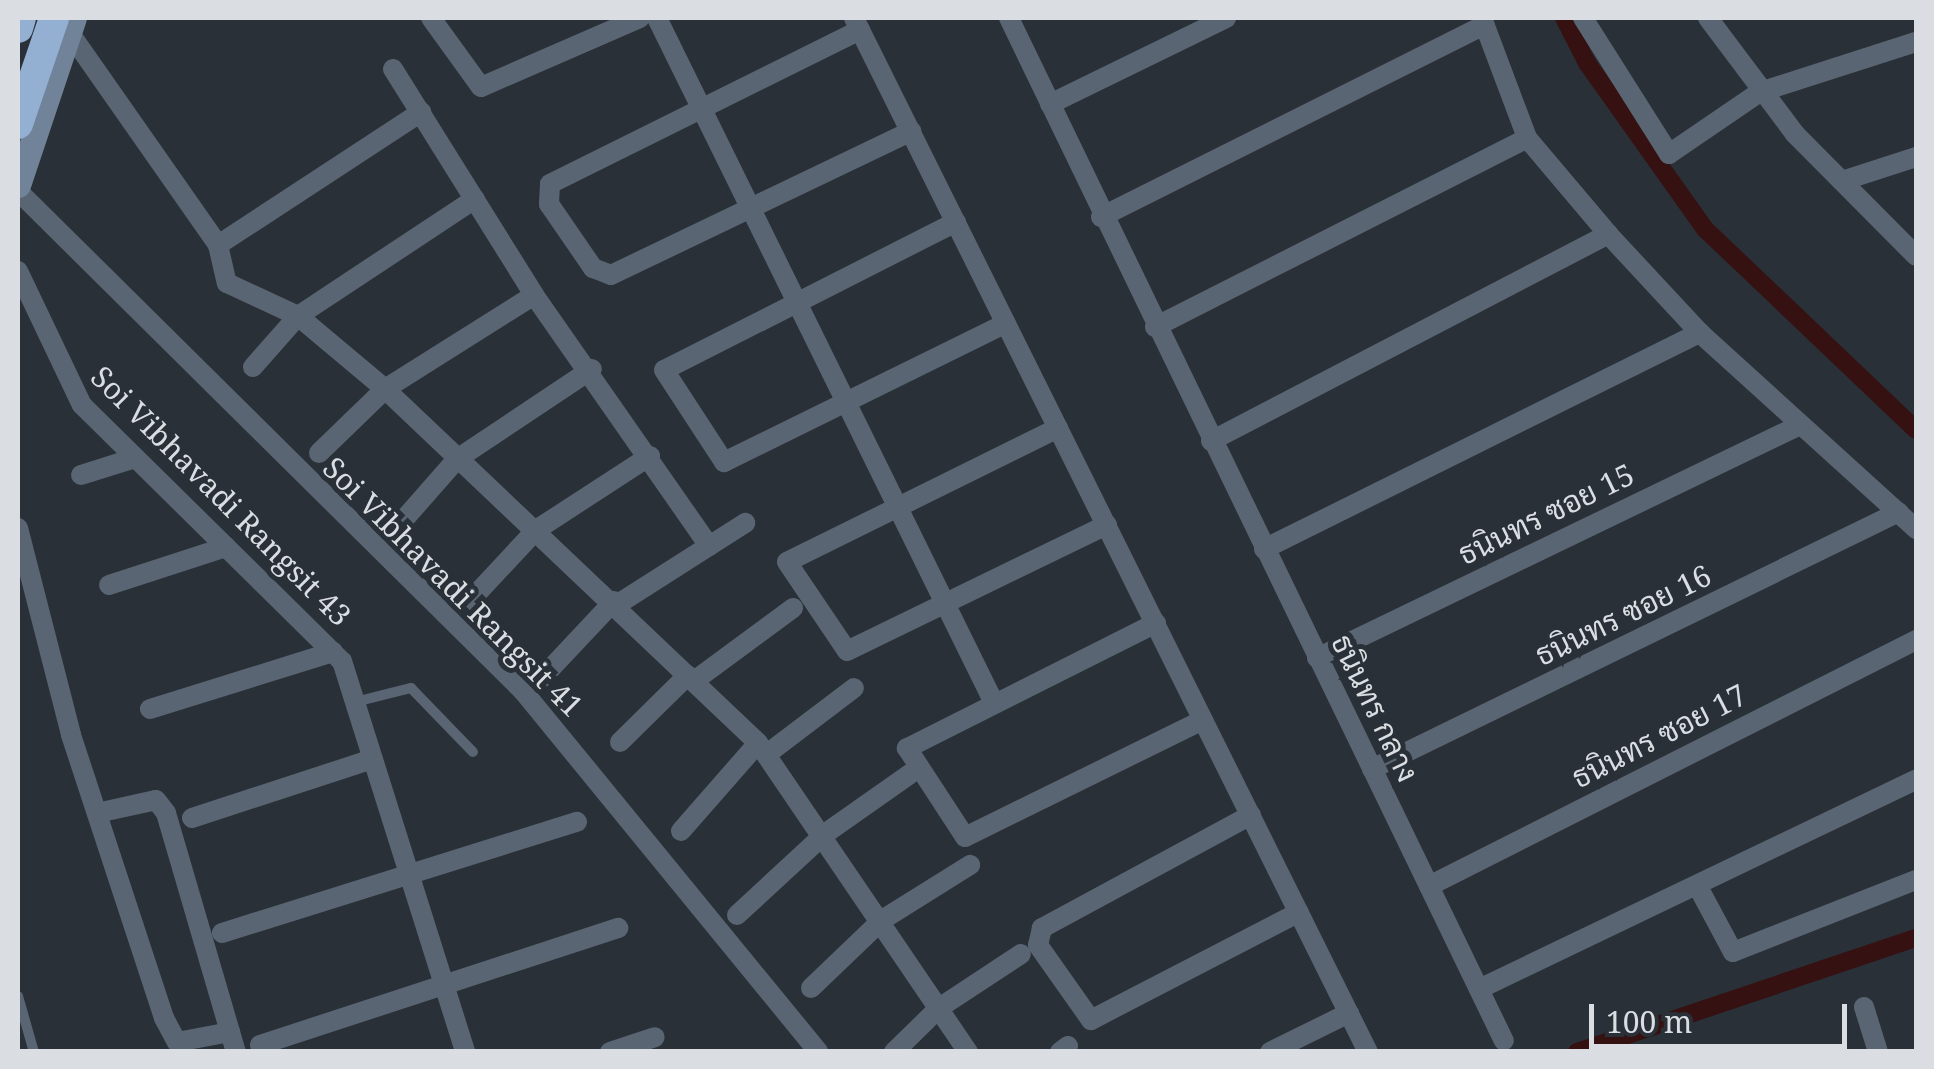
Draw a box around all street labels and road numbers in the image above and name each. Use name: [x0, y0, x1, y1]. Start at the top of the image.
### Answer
street label: Soi Vibhavadi Rangsit 43: [84, 359, 358, 633]
street label: Soi Vibhavadi Rangsit 41: [316, 450, 590, 724]
street label: ธนินทร ซอย 15: [1452, 456, 1640, 572]
street label: ธนินทร ซอย 16: [1529, 557, 1717, 673]
street label: ธนินทร กลาง: [1324, 628, 1426, 788]
street label: ธนินทร ซอย 17: [1566, 677, 1752, 795]

